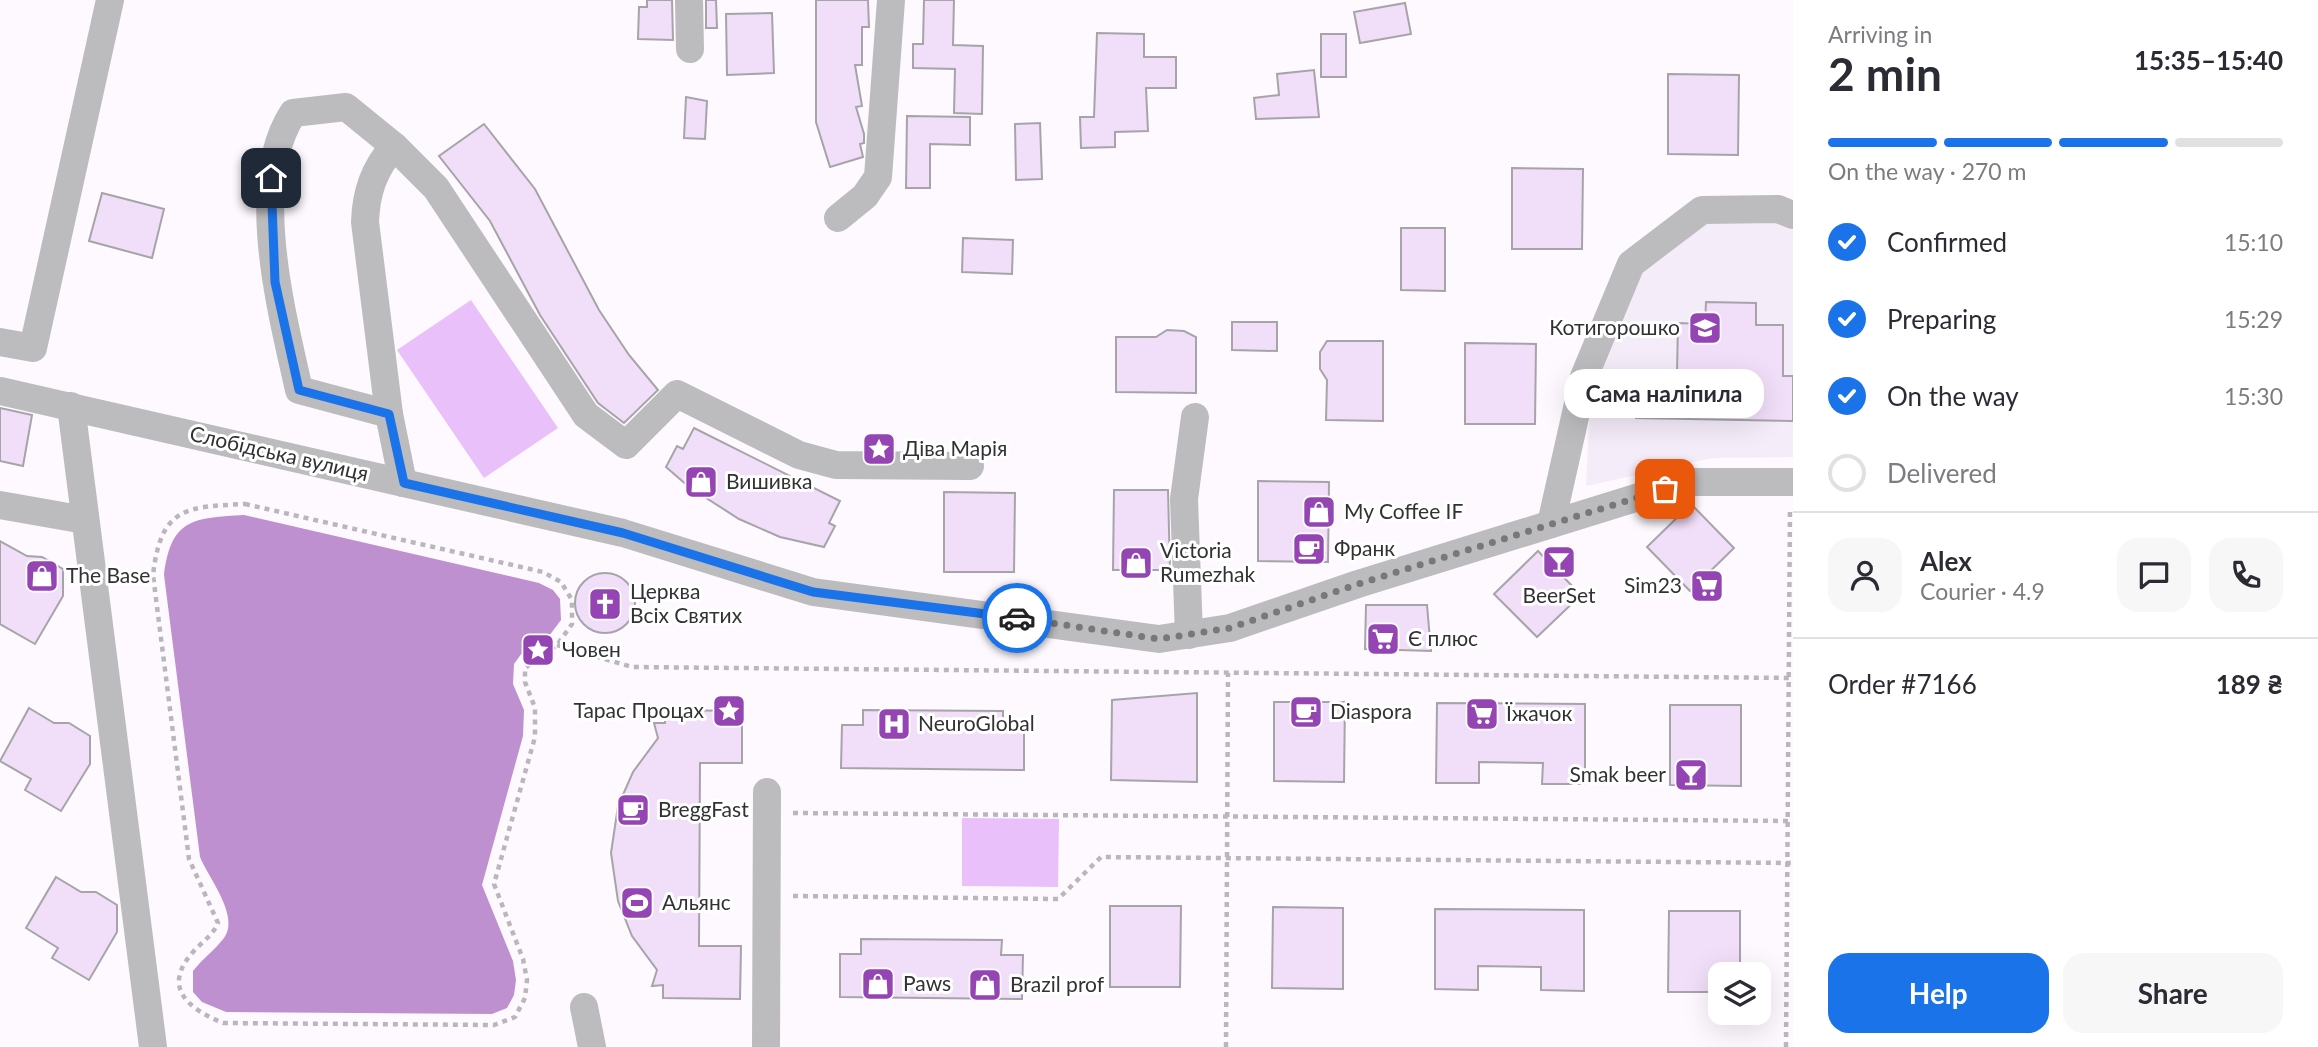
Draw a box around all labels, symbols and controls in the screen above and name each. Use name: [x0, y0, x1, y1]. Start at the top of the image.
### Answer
text: Arriving in: [1828, 20, 1932, 48]
text: 15:35–15:40: [2134, 44, 2283, 76]
text: 2 min: [1828, 46, 1942, 101]
pin: [241, 148, 301, 208]
text: On the way · 270 m: [1828, 157, 2027, 185]
icon: home: [252, 159, 290, 197]
icon: check: [1828, 223, 1866, 261]
text: Confirmed: [1887, 226, 2007, 258]
text: 15:10: [2224, 228, 2283, 256]
icon: check: [1828, 300, 1866, 338]
text: Preparing: [1887, 303, 1996, 335]
text: 15:29: [2224, 305, 2283, 333]
school or university icon: Котигорошко: [1686, 309, 1724, 347]
place label: Котигорошко: [1549, 314, 1680, 339]
callout: Сама наліпила: [1565, 370, 1765, 419]
icon: check: [1828, 377, 1866, 415]
text: Сама наліпила: [1586, 379, 1742, 407]
text: On the way: [1887, 380, 2019, 412]
text: 15:30: [2224, 382, 2283, 410]
street label: Слобідська вулиця: [188, 420, 371, 485]
place icon: Діва Марія: [860, 430, 898, 468]
place label: Діва Марія: [903, 435, 1007, 460]
text: Delivered: [1887, 457, 1997, 489]
pin: [1635, 459, 1695, 519]
shop icon: Вишивка: [682, 463, 720, 501]
place label: Вишивка: [726, 468, 813, 493]
icon: bag: [1646, 470, 1684, 508]
shop icon: My Coffee IF: [1300, 493, 1338, 531]
place label: My Coffee IF: [1344, 498, 1463, 523]
cafe icon: Франк: [1290, 530, 1328, 568]
place label: Франк: [1334, 535, 1395, 560]
place label: Victoria Rumezhak: [1160, 537, 1255, 586]
button: person: [1828, 538, 1902, 612]
button: chat: [2117, 538, 2191, 612]
button: phone: [2209, 538, 2283, 612]
bar icon: BeerSet: [1540, 543, 1578, 581]
shop icon: Victoria Rumezhak: [1117, 544, 1155, 582]
text: Alex: [1920, 545, 1972, 577]
shop icon: The Base: [23, 557, 61, 595]
place label: The Base: [66, 562, 150, 587]
supermarket icon: Sim23: [1688, 567, 1726, 605]
place label: Sim23: [1624, 572, 1682, 597]
text: Courier · 4.9: [1920, 577, 2045, 605]
place label: Церква Всіх Святих: [630, 578, 743, 627]
place label: BeerSet: [1522, 582, 1596, 607]
courier: [982, 583, 1052, 653]
church icon: Церква Всіх Святих: [586, 585, 624, 623]
icon: car: [998, 599, 1036, 637]
supermarket icon: Є плюс: [1364, 620, 1402, 658]
place label: Є плюс: [1408, 625, 1478, 650]
place icon: Човен: [519, 631, 557, 669]
place label: Човен: [562, 636, 621, 661]
text: Order #7166: [1828, 668, 1977, 700]
text: 189 ₴: [2216, 668, 2283, 700]
place icon: Тарас Процах: [710, 692, 748, 730]
cafe icon: Diaspora: [1287, 693, 1325, 731]
supermarket icon: Їжачок: [1463, 695, 1501, 733]
place label: Тарас Процах: [573, 697, 705, 722]
place label: Diaspora: [1330, 698, 1412, 723]
place label: Їжачок: [1505, 700, 1572, 725]
hospital icon: NeuroGlobal: [875, 705, 913, 743]
place label: NeuroGlobal: [918, 710, 1035, 735]
bar icon: Smak beer: [1672, 756, 1710, 794]
place label: Smak beer: [1570, 761, 1666, 786]
cafe icon: BreggFast: [614, 791, 652, 829]
place label: BreggFast: [658, 796, 749, 821]
sports icon: Альянс: [618, 884, 656, 922]
place label: Альянс: [662, 889, 731, 914]
button: Help: [1828, 953, 2049, 1033]
button: Share: [2063, 953, 2283, 1033]
map controls: [1708, 962, 1771, 1025]
button: layers: [1708, 962, 1771, 1025]
shop icon: Paws: [859, 965, 897, 1003]
shop icon: Brazil prof: [966, 966, 1004, 1004]
place label: Paws: [903, 970, 951, 995]
place label: Brazil prof: [1010, 971, 1105, 996]

